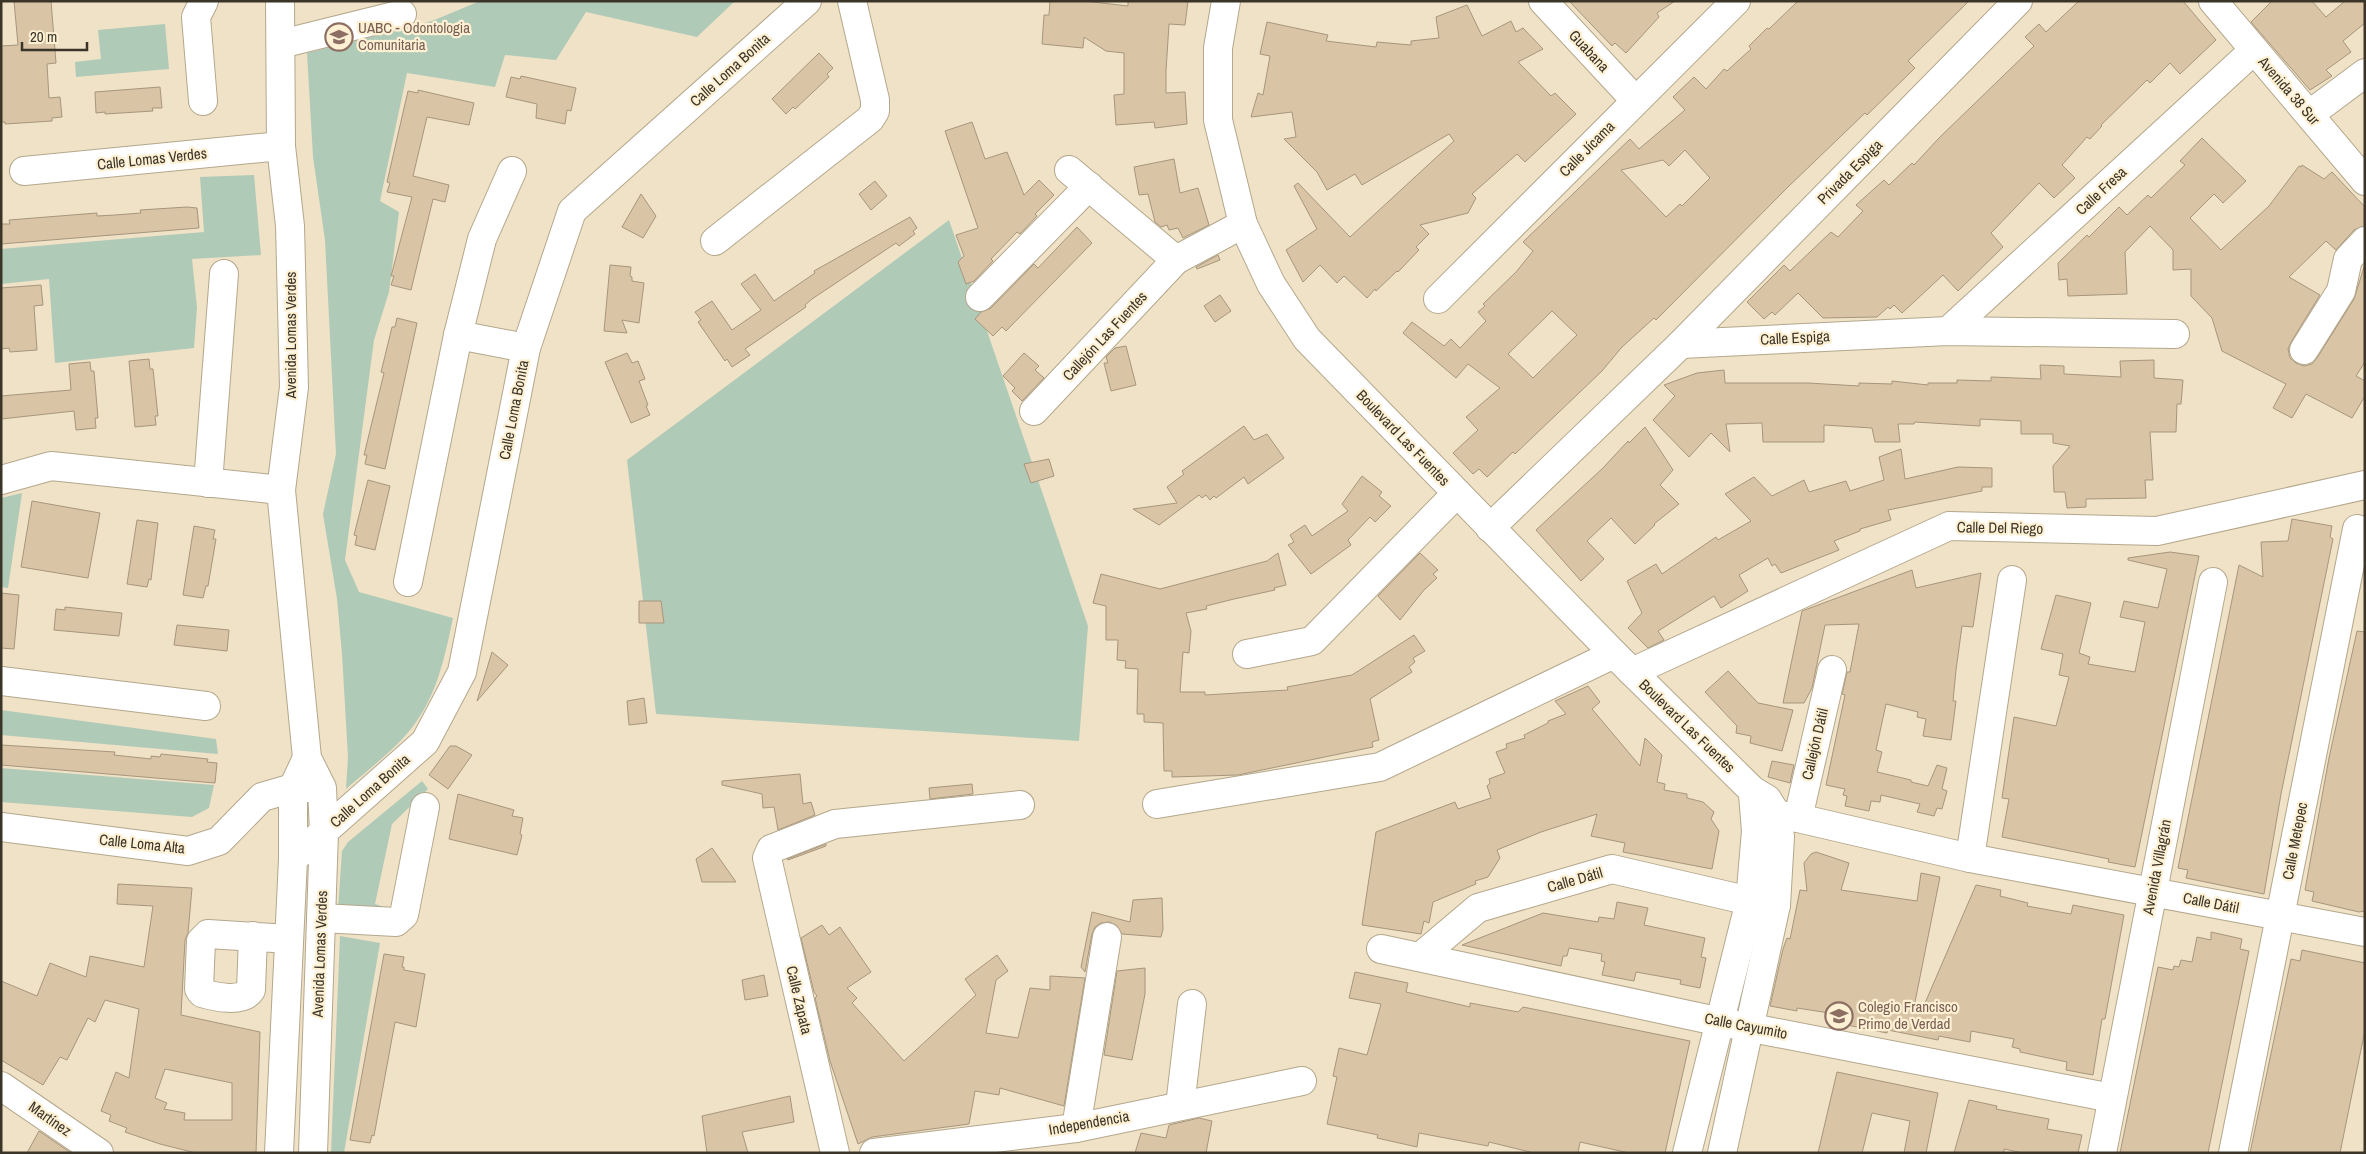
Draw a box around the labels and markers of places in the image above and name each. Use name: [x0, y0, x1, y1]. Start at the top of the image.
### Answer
place label: UABC - Odontologia Comunitaria: [358, 17, 470, 55]
school or university icon: UABC - Odontologia Comunitaria: [324, 22, 354, 52]
place label: Colegio Francisco Primo de Verdad: [1858, 996, 1958, 1034]
school or university icon: Colegio Francisco Primo de Verdad: [1824, 1001, 1854, 1031]

